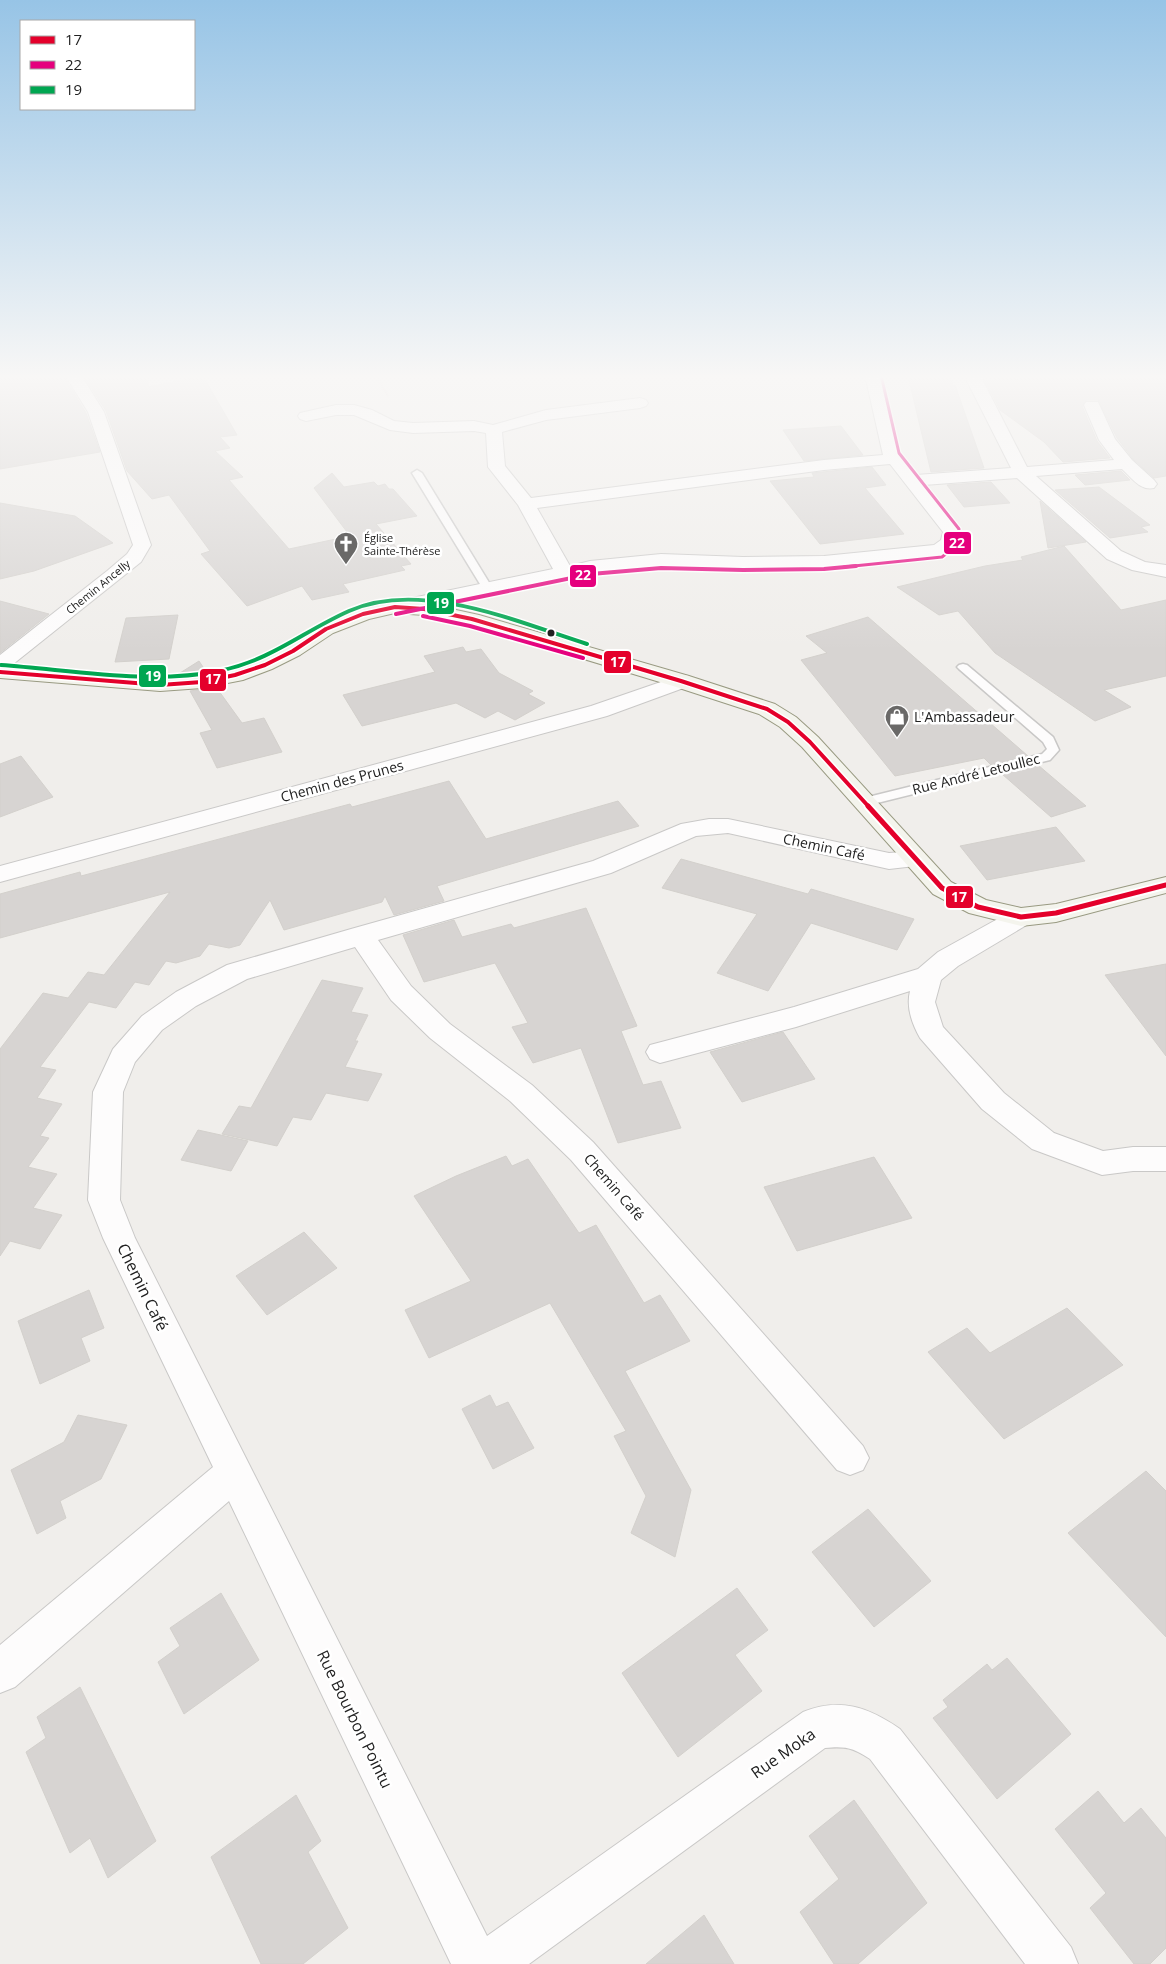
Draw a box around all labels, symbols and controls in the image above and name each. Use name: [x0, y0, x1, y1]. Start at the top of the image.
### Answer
legend: [20, 20, 195, 110]
text: 17: [65, 29, 82, 49]
text: 22: [65, 54, 82, 74]
text: 19: [65, 79, 82, 99]
place label: Église Sainte-Thérèse: [364, 530, 440, 558]
church icon: Église Sainte-Thérèse: [333, 531, 359, 565]
line badge: 22: [943, 531, 972, 555]
text: 22: [949, 533, 965, 552]
street label: Chemin Ancelly: [62, 556, 133, 617]
line badge: 22: [569, 564, 597, 588]
text: 22: [575, 565, 591, 584]
line badge: 19: [426, 591, 455, 615]
text: 19: [433, 593, 449, 612]
unlabelled marker: [546, 628, 556, 638]
line badge: 17: [603, 650, 632, 674]
text: 17: [610, 652, 626, 671]
line badge: 19: [138, 664, 167, 688]
text: 19: [145, 666, 161, 685]
line badge: 17: [199, 668, 227, 692]
text: 17: [205, 669, 221, 688]
shop icon: L'Ambassadeur: [884, 704, 910, 738]
place label: L'Ambassadeur: [914, 707, 1015, 726]
street label: Rue André Letoullec: [910, 748, 1042, 799]
street label: Chemin des Prunes: [278, 755, 406, 806]
street label: Chemin Café: [781, 829, 867, 864]
line badge: 17: [945, 885, 974, 909]
text: 17: [951, 887, 967, 906]
street label: Chemin Café: [580, 1149, 649, 1224]
street label: Chemin Café: [112, 1239, 174, 1335]
street label: Rue Bourbon Pointu: [312, 1646, 398, 1792]
street label: Rue Moka: [746, 1723, 820, 1783]

